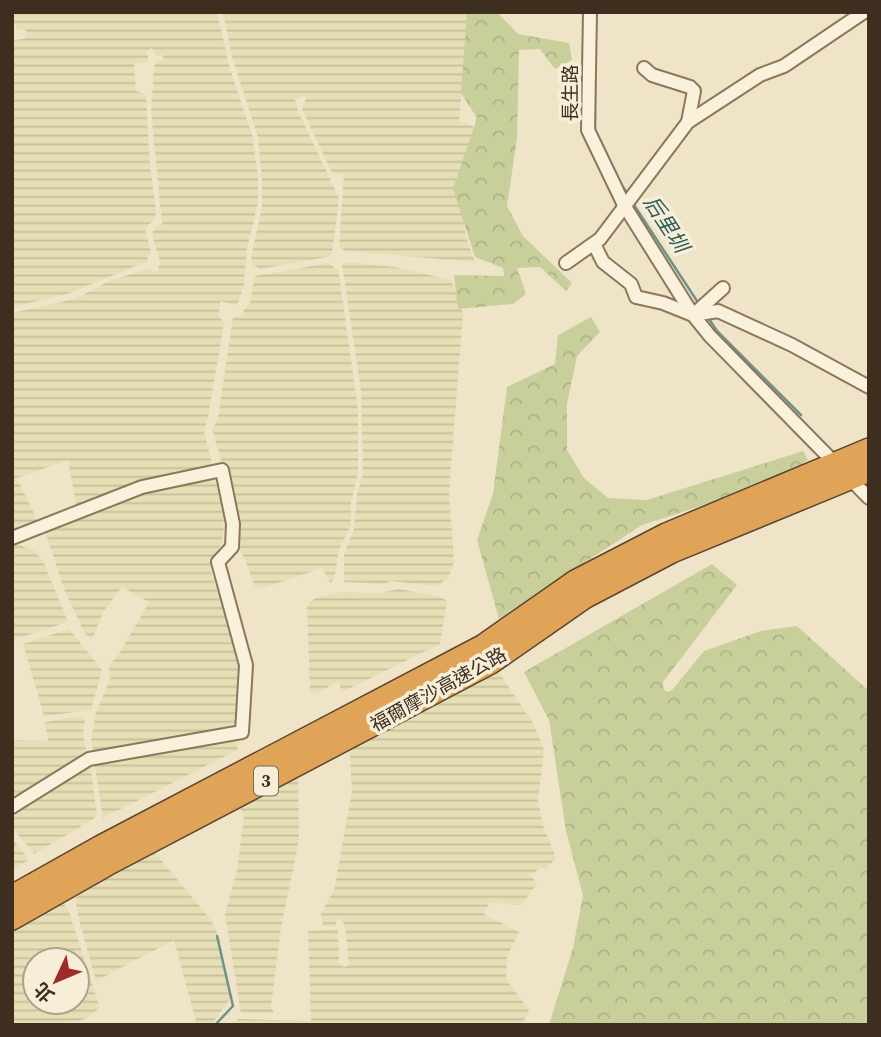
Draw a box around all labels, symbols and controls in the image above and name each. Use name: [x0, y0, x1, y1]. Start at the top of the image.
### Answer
street label: 長生路: [557, 64, 583, 122]
water label: 后里圳: [637, 189, 697, 261]
street label: 福爾摩沙高速公路: [365, 641, 511, 737]
road number: 3: [254, 766, 278, 796]
north arrow: [21, 946, 91, 1016]
text: 北: [28, 977, 60, 1009]

